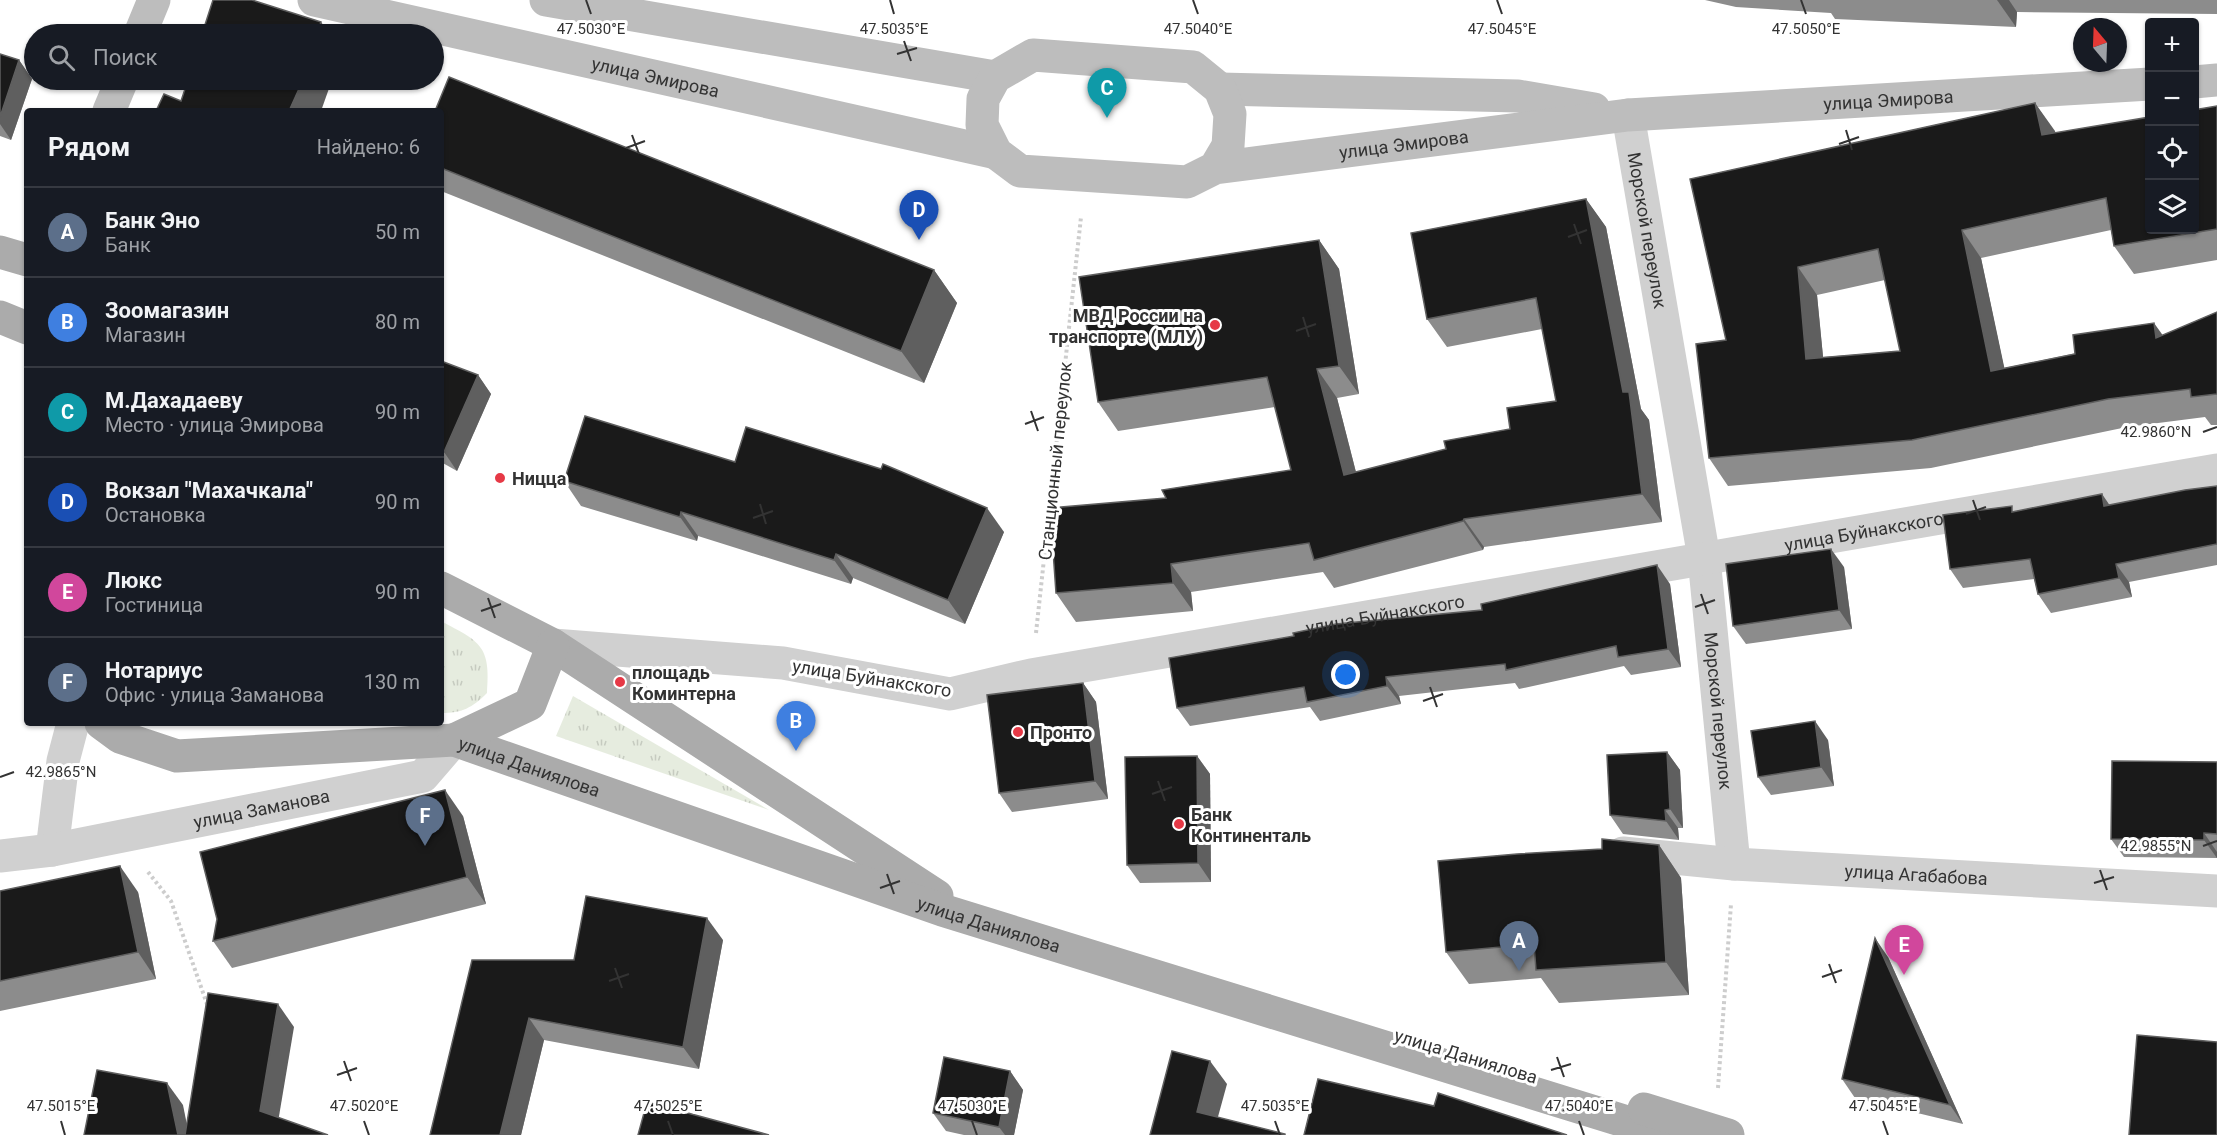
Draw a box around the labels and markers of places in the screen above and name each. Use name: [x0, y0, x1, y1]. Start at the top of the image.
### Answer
pin: C: [1088, 68, 1126, 118]
pin: D: [900, 190, 938, 240]
place label: МВД России на транспорте (МЛУ): [1049, 305, 1203, 348]
marker: МВД России на транспорте (МЛУ): [1208, 318, 1222, 332]
place label: Ницца: [512, 468, 567, 489]
marker: Ницца: [493, 471, 507, 485]
place label: площадь Коминтерна: [632, 662, 736, 704]
marker: площадь Коминтерна: [613, 675, 627, 689]
pin: B: [776, 702, 816, 751]
place label: Пронто: [1030, 722, 1092, 743]
marker: Пронто: [1011, 725, 1025, 739]
pin: F: [406, 796, 444, 846]
place label: Банк Континенталь: [1191, 804, 1311, 846]
marker: Банк Континенталь: [1172, 817, 1186, 831]
pin: A: [1500, 922, 1538, 971]
pin: E: [1884, 926, 1924, 975]

